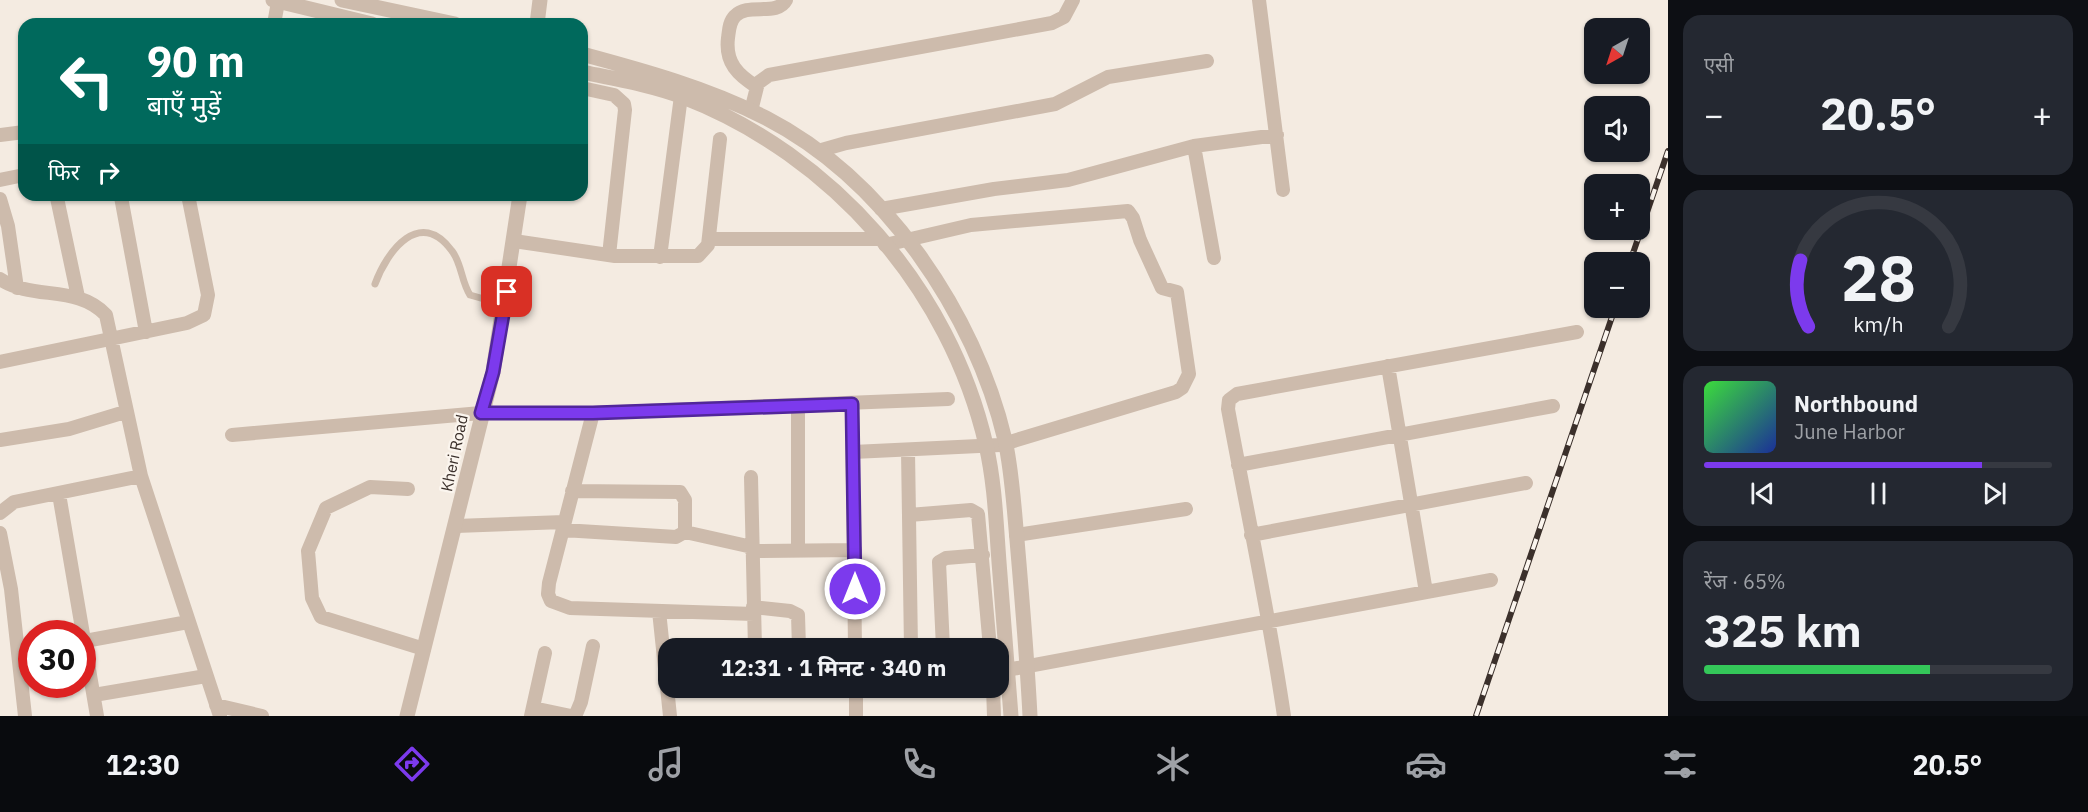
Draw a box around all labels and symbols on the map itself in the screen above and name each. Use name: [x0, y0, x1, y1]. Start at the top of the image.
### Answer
north arrow: [1584, 18, 1650, 84]
pin: [481, 266, 532, 317]
street label: Kheri Road: [436, 413, 472, 493]
position arrow: [823, 557, 887, 621]
speed limit sign: 30: [18, 620, 96, 698]

